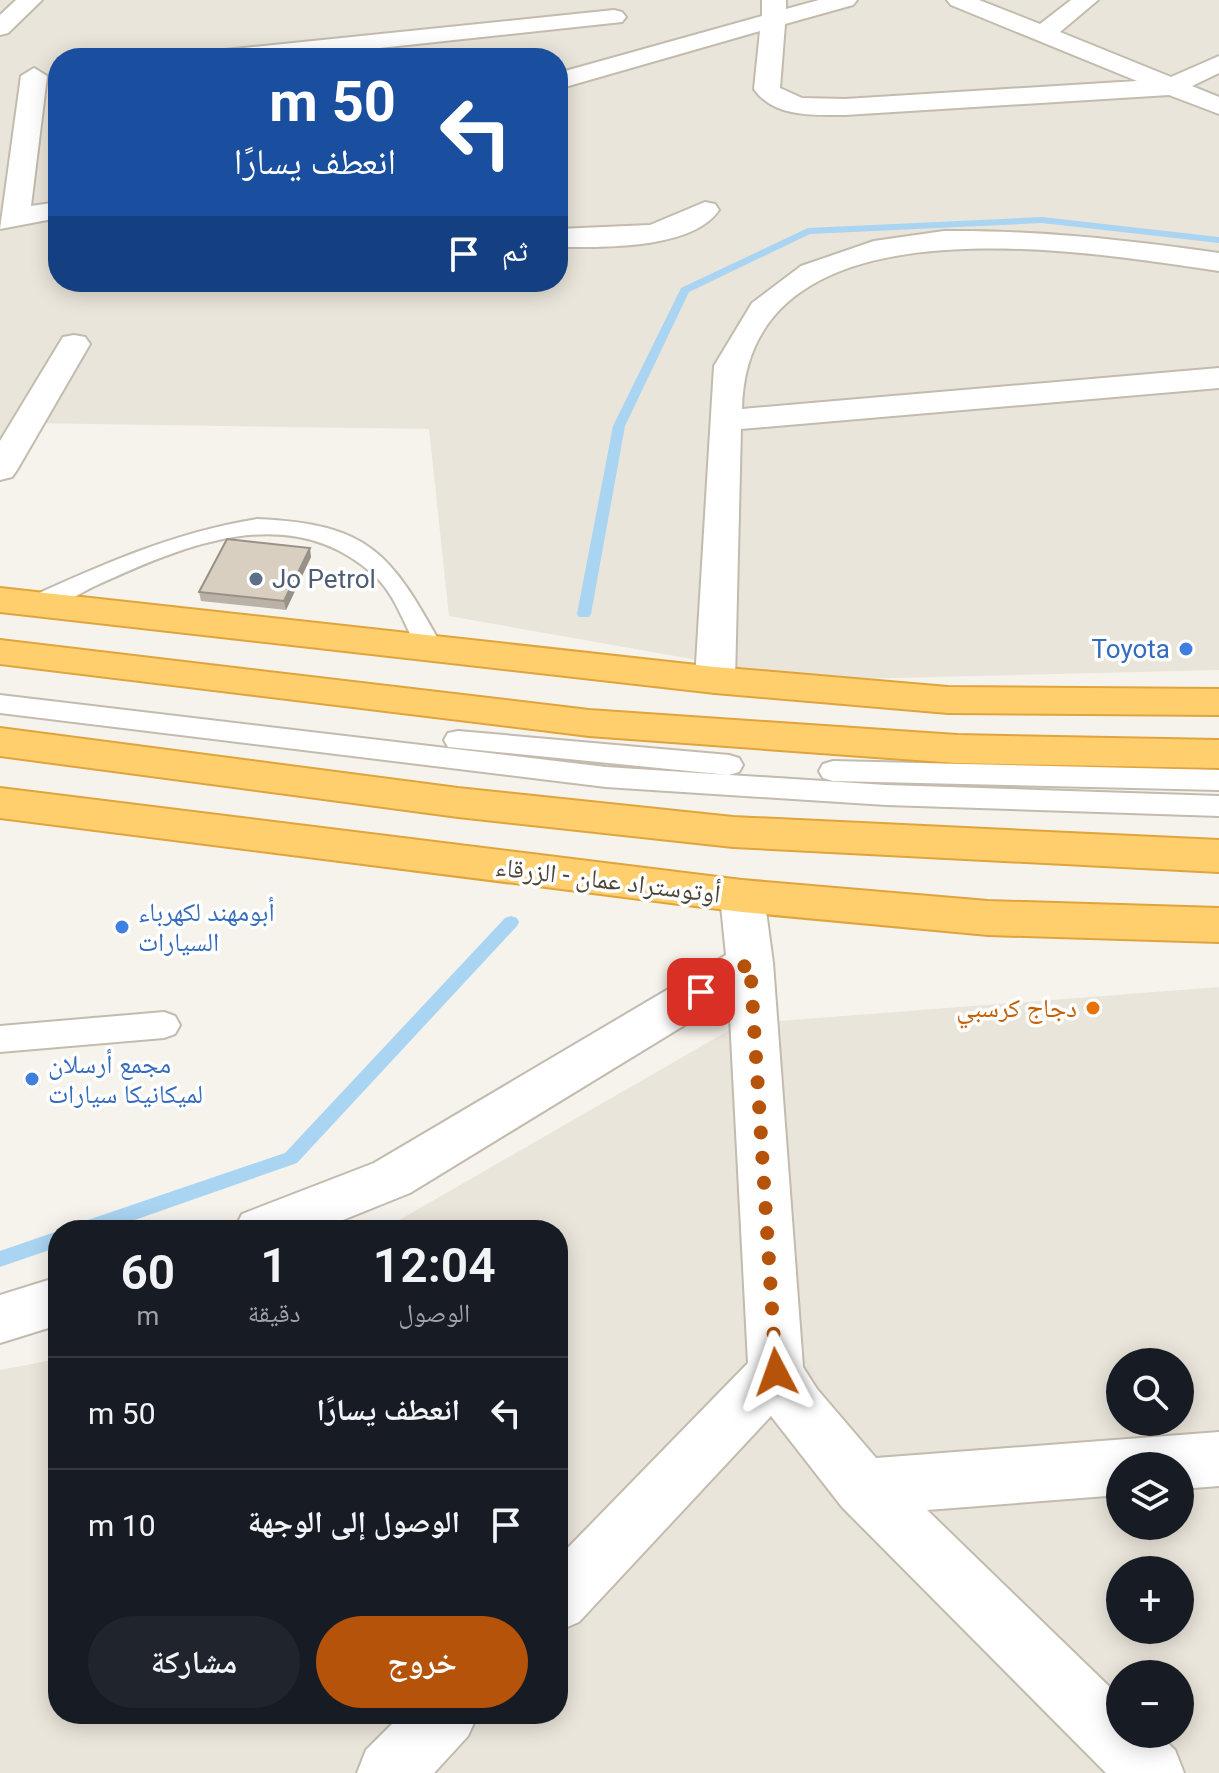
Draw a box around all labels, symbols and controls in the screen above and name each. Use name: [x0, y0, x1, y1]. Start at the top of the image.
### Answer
text: 50 m: [269, 69, 396, 135]
icon: left: [424, 80, 528, 184]
text: انعطف يسارًا: [234, 141, 396, 183]
icon: arrive: [442, 232, 486, 276]
text: ثم: [502, 233, 528, 268]
place label: Jo Petrol: [272, 564, 376, 594]
marker: Jo Petrol: [247, 570, 265, 588]
place label: Toyota: [1092, 634, 1170, 664]
marker: Toyota: [1177, 640, 1195, 658]
street label: أوتوستراد عمان - الزرقاء: [494, 851, 722, 910]
place label: أبومهند لكهرباء السيارات: [138, 896, 275, 957]
marker: أبومهند لكهرباء السيارات: [113, 918, 131, 936]
pin: [667, 958, 735, 1026]
icon: arrive: [679, 970, 723, 1014]
place label: دجاج كرسبي: [956, 993, 1077, 1029]
marker: دجاج كرسبي: [1084, 999, 1102, 1017]
place label: مجمع أرسلان لميكانيكا سيارات: [48, 1048, 203, 1109]
marker: مجمع أرسلان لميكانيكا سيارات: [23, 1070, 41, 1088]
text: 1: [260, 1237, 288, 1294]
text: 12:04: [373, 1237, 496, 1294]
text: 60: [120, 1244, 175, 1301]
text: دقيقة: [248, 1298, 300, 1328]
text: الوصول: [398, 1298, 470, 1328]
text: m: [136, 1301, 159, 1331]
position arrow: [734, 1330, 818, 1414]
map controls: [1106, 1348, 1194, 1748]
button: search: [1106, 1348, 1194, 1436]
icon: left: [484, 1391, 528, 1435]
text: انعطف يسارًا: [317, 1392, 460, 1427]
text: 50 m: [88, 1396, 156, 1431]
button: layers: [1106, 1452, 1194, 1540]
icon: arrive: [484, 1503, 528, 1547]
text: الوصول إلى الوجهة: [248, 1504, 460, 1539]
text: 10 m: [88, 1508, 156, 1543]
button: +: [1106, 1556, 1194, 1644]
button: مشاركة: [88, 1616, 300, 1708]
button: خروج: [316, 1616, 528, 1708]
button: −: [1106, 1660, 1194, 1748]

